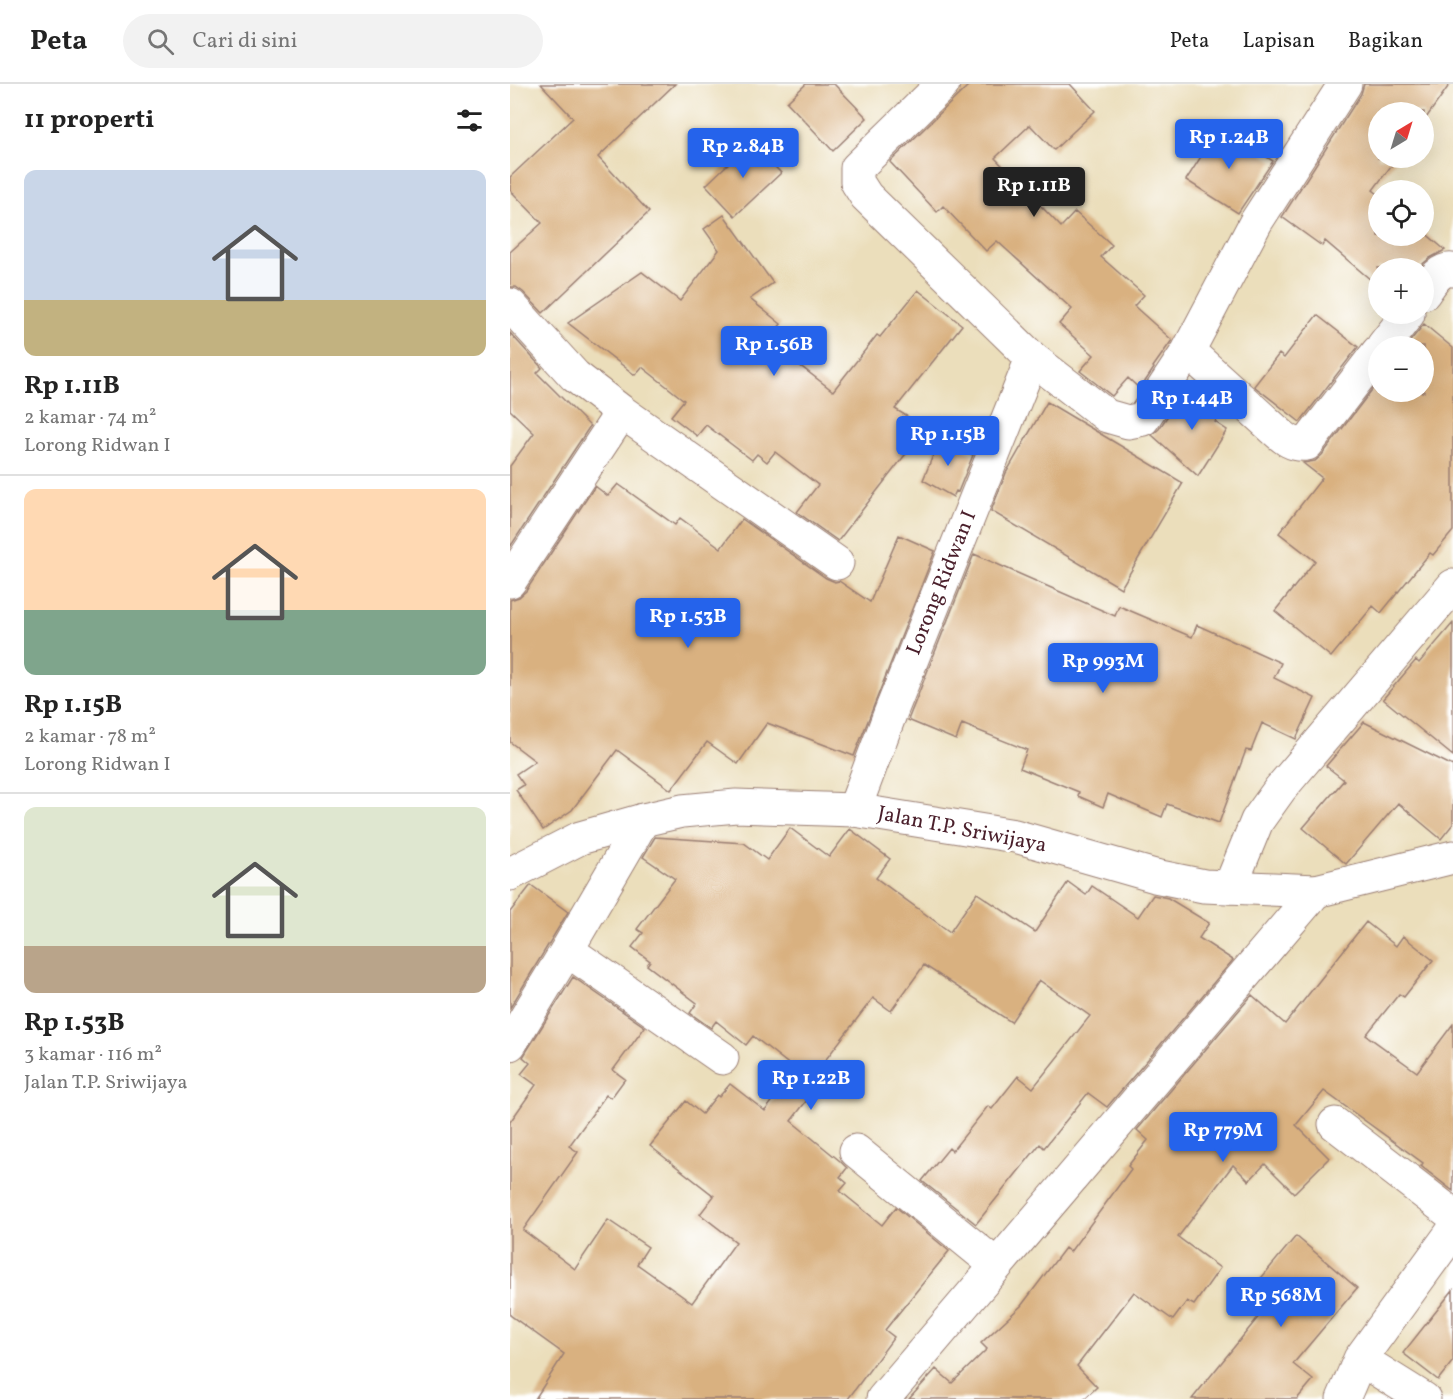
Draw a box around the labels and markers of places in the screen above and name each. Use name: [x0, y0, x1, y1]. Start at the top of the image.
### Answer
pin: Rp 1.24B: [1167, 119, 1291, 170]
pin: Rp 2.84B: [681, 128, 805, 179]
pin: Rp 1.11B: [972, 167, 1096, 218]
pin: Rp 1.56B: [712, 326, 836, 377]
pin: Rp 1.44B: [1130, 380, 1254, 431]
pin: Rp 1.15B: [886, 416, 1010, 467]
pin: Rp 1.53B: [626, 598, 750, 649]
pin: Rp 993M: [1048, 643, 1158, 694]
pin: Rp 1.22B: [749, 1060, 873, 1111]
pin: Rp 779M: [1168, 1112, 1278, 1163]
pin: Rp 568M: [1226, 1277, 1336, 1328]

